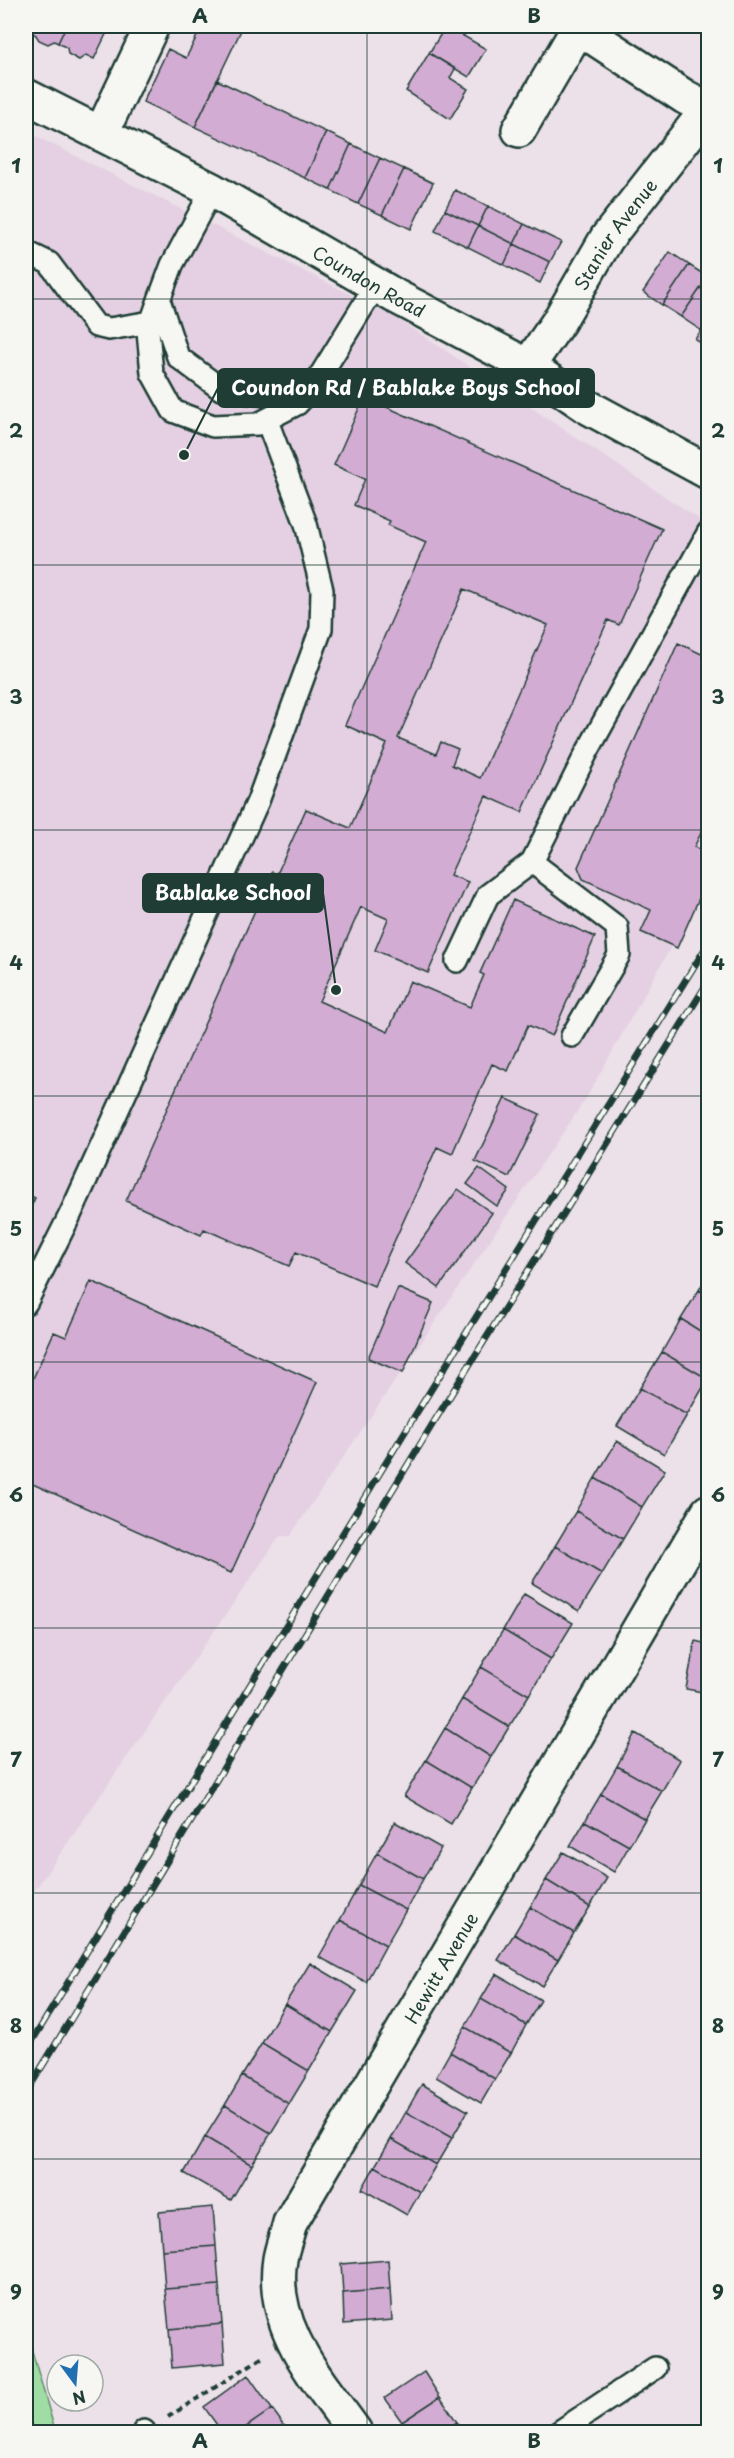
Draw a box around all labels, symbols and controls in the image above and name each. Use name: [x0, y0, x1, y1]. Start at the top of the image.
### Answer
text: A: [192, 0, 208, 30]
text: B: [527, 0, 541, 30]
text: 1: [11, 150, 21, 180]
text: 1: [713, 150, 723, 180]
street label: Stanier Avenue: [566, 172, 663, 295]
street label: Coundon Road: [308, 238, 431, 323]
callout: Coundon Rd / Bablake Boys School: [218, 369, 594, 407]
text: Coundon Rd / Bablake Boys School: [231, 372, 581, 402]
text: 2: [9, 415, 23, 445]
text: 2: [711, 415, 725, 445]
text: 3: [9, 681, 23, 711]
text: 3: [711, 681, 725, 711]
callout: Bablake School: [143, 874, 323, 912]
text: Bablake School: [155, 877, 311, 907]
text: 4: [9, 947, 23, 977]
text: 4: [711, 947, 725, 977]
text: 5: [10, 1213, 22, 1243]
text: 5: [712, 1213, 724, 1243]
text: 6: [9, 1479, 23, 1509]
text: 6: [711, 1479, 725, 1509]
text: 7: [10, 1744, 22, 1774]
text: 7: [712, 1744, 724, 1774]
street label: Hewitt Avenue: [397, 1906, 484, 2028]
text: 8: [10, 2010, 22, 2040]
text: 8: [712, 2010, 724, 2040]
text: 9: [10, 2276, 22, 2306]
text: 9: [712, 2276, 724, 2306]
north arrow: [45, 2353, 105, 2413]
text: N: [70, 2385, 89, 2412]
text: A: [192, 2425, 208, 2455]
text: B: [527, 2425, 541, 2455]

